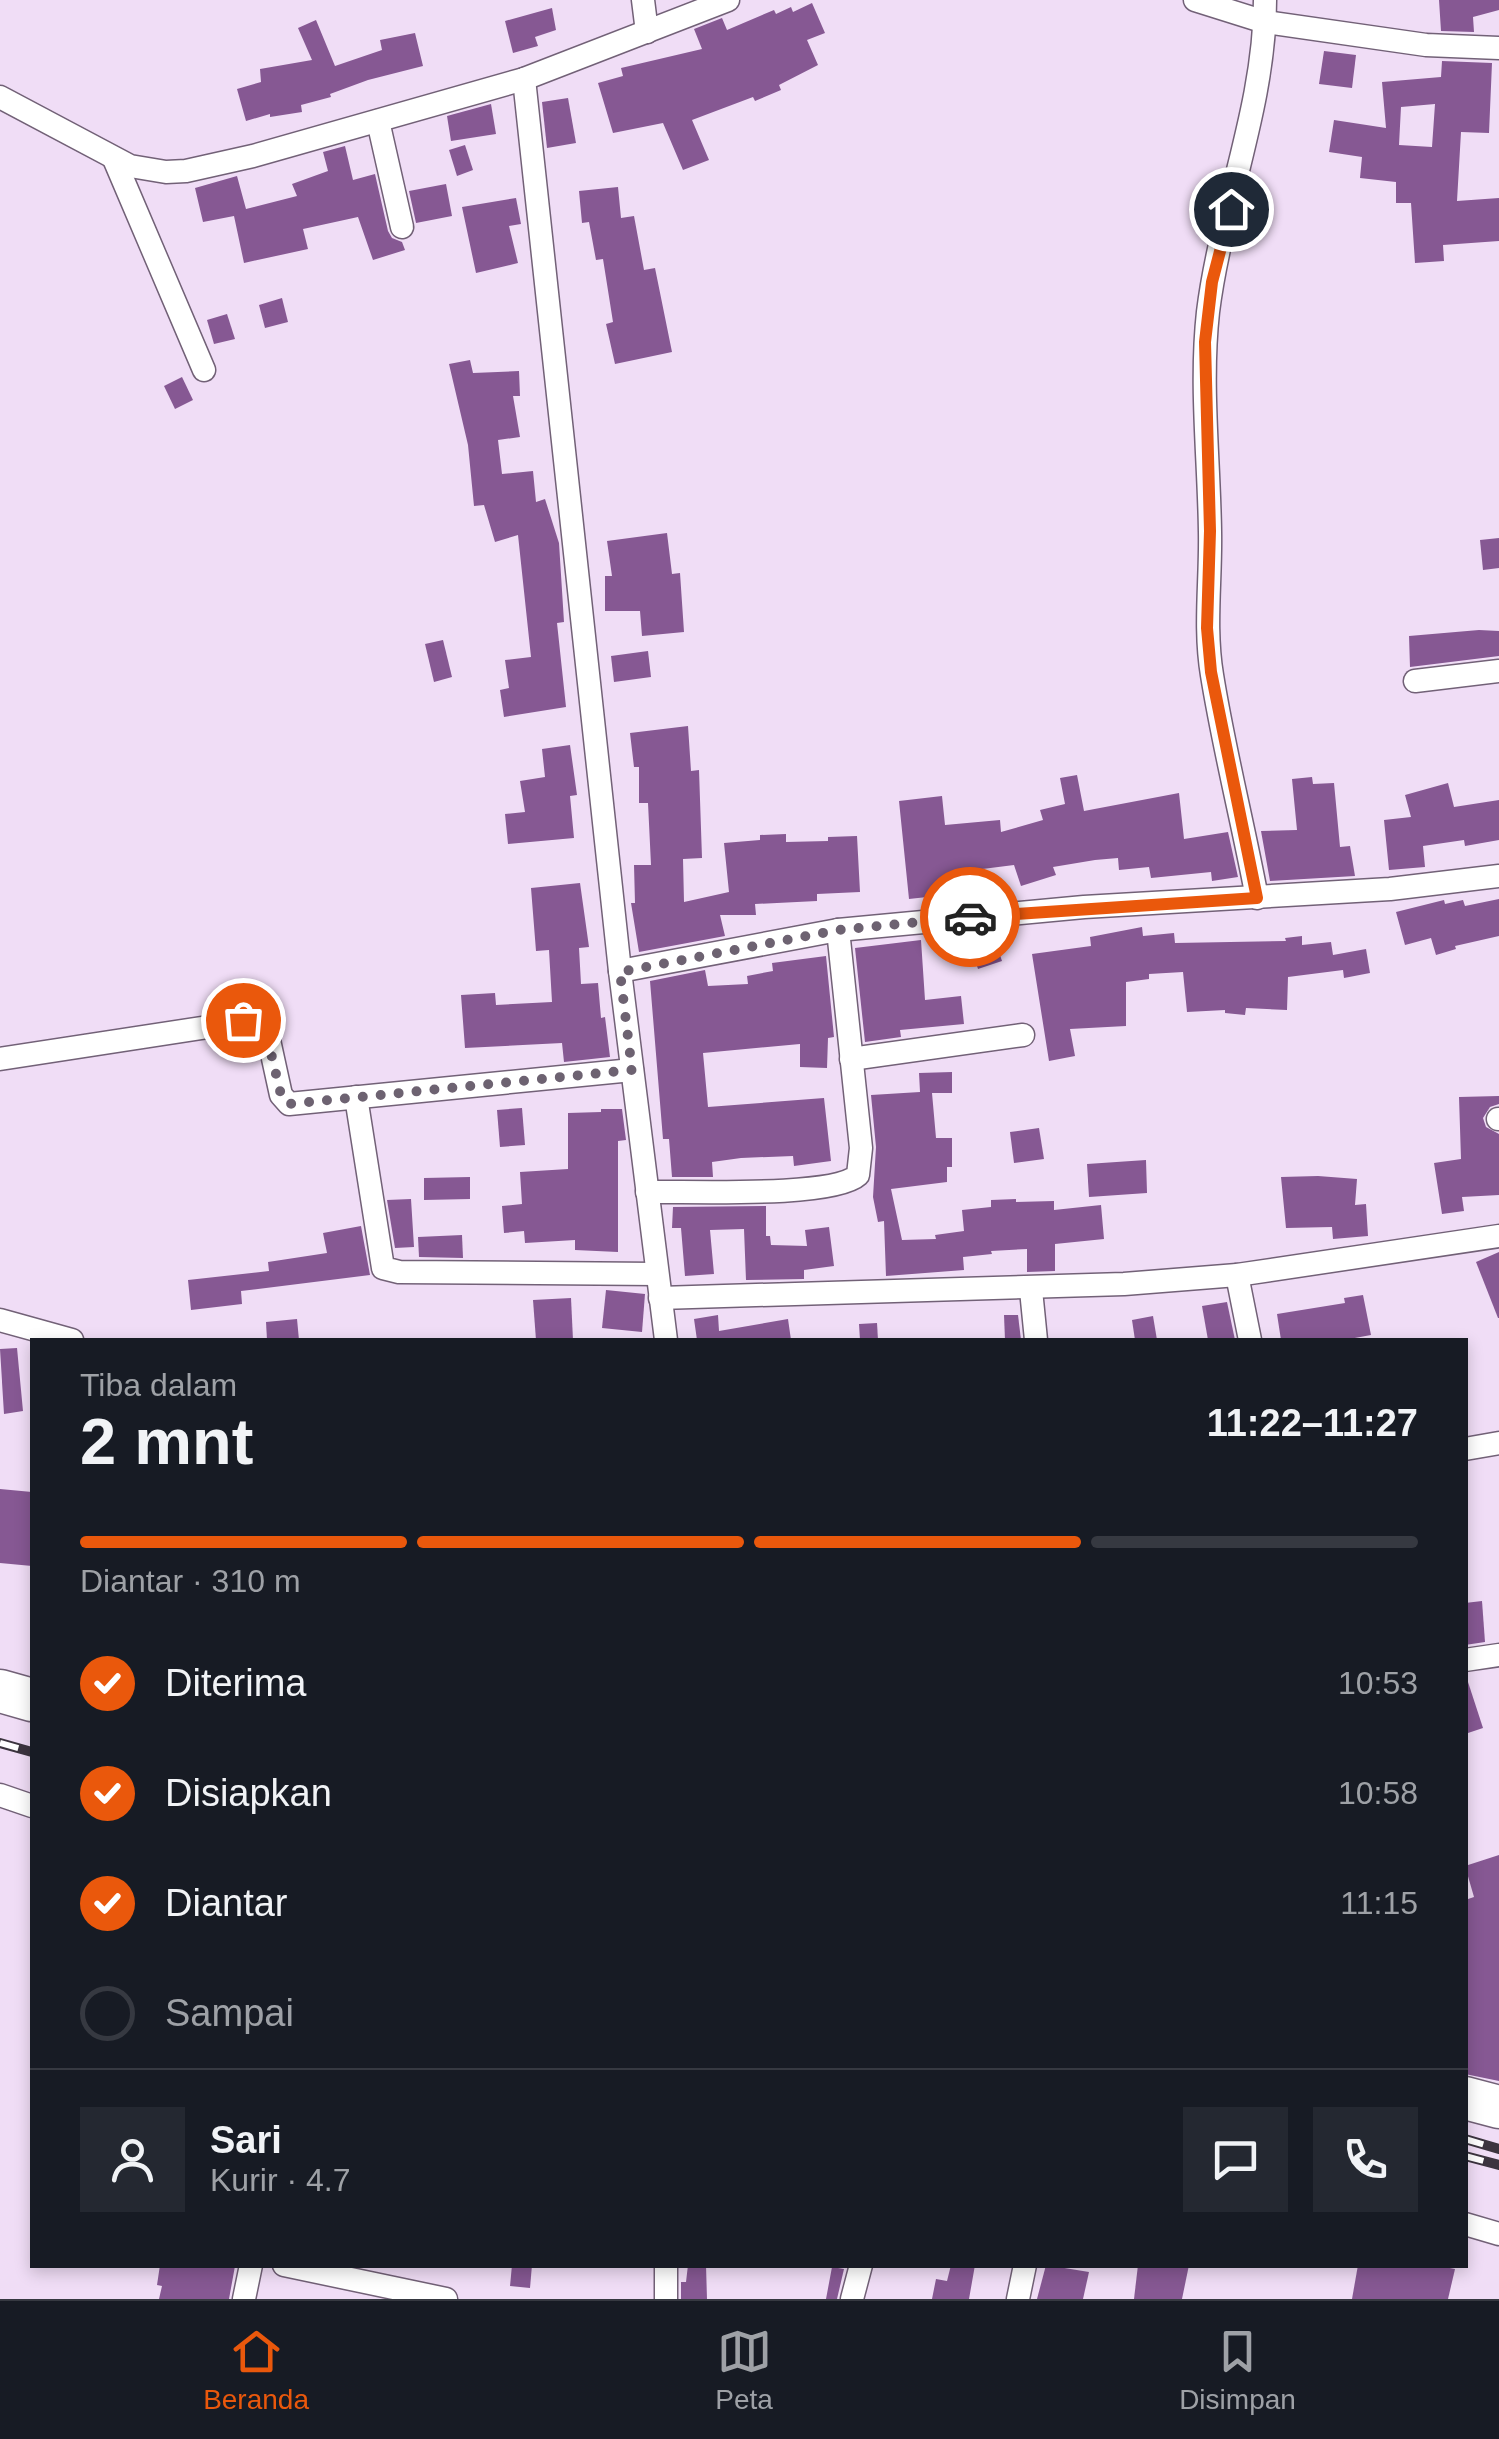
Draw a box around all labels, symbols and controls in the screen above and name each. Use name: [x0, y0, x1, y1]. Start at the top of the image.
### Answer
pin: [1189, 167, 1274, 252]
icon: home: [1204, 182, 1259, 237]
courier: [920, 867, 1020, 967]
icon: car: [943, 890, 998, 945]
pin: [201, 978, 286, 1063]
icon: bag: [216, 993, 271, 1048]
text: Tiba dalam: [80, 1367, 237, 1403]
text: 11:22–11:27: [1207, 1402, 1418, 1444]
text: 2 mnt: [80, 1405, 253, 1478]
text: Diantar · 310 m: [80, 1563, 301, 1599]
icon: check: [80, 1656, 135, 1711]
text: Diterima: [165, 1662, 306, 1704]
text: 10:53: [1338, 1665, 1418, 1701]
icon: check: [80, 1766, 135, 1821]
text: Disiapkan: [165, 1772, 332, 1814]
text: 10:58: [1338, 1775, 1418, 1811]
icon: check: [80, 1876, 135, 1931]
text: Diantar: [165, 1882, 288, 1924]
text: 11:15: [1340, 1885, 1418, 1921]
text: Sampai: [165, 1992, 294, 2034]
button: person: [80, 2107, 185, 2212]
button: chat: [1183, 2107, 1288, 2212]
button: phone: [1313, 2107, 1418, 2212]
text: Sari: [210, 2119, 282, 2161]
text: Kurir · 4.7: [210, 2162, 350, 2198]
tab: Beranda: [203, 2324, 309, 2416]
tab: Peta: [715, 2324, 773, 2416]
tab: Disimpan: [1179, 2324, 1296, 2416]

